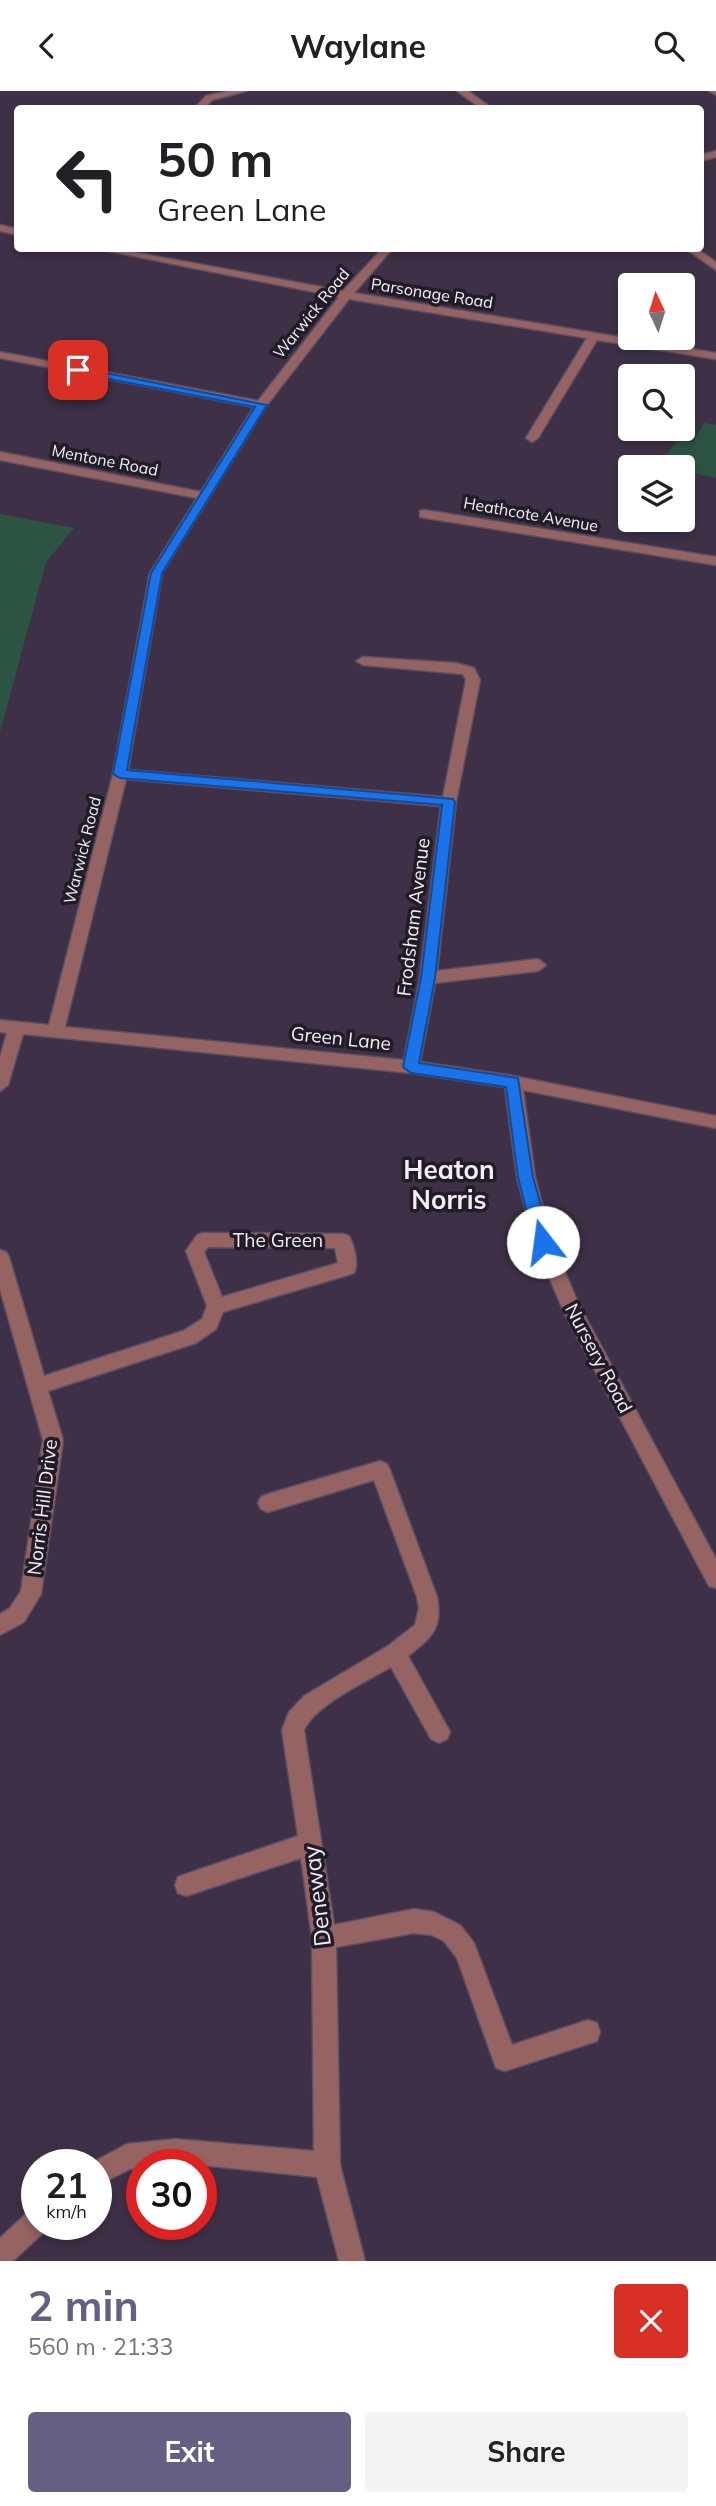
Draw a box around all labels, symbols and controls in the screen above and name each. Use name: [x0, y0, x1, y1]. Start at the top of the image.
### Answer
text: Waylane: [290, 26, 426, 66]
icon: back: [28, 27, 66, 65]
icon: search: [650, 27, 688, 65]
text: 50 m: [157, 128, 273, 189]
icon: left: [42, 133, 133, 224]
text: Green Lane: [157, 189, 327, 229]
street label: Warwick Road: [269, 264, 353, 362]
street label: Parsonage Road: [370, 273, 494, 313]
north arrow: [618, 273, 695, 350]
map controls: [618, 273, 695, 532]
pin: [48, 340, 108, 400]
icon: arrive: [59, 351, 97, 389]
button: search: [618, 364, 695, 441]
street label: Mentone Road: [50, 440, 160, 480]
button: layers: [618, 455, 695, 532]
street label: Heathcote Avenue: [462, 492, 600, 536]
street label: Warwick Road: [59, 794, 105, 906]
street label: Frodsham Avenue: [391, 836, 435, 998]
street label: Green Lane: [290, 1021, 392, 1055]
district label: Heaton Norris: [403, 1153, 495, 1216]
position arrow: [506, 1205, 580, 1279]
street label: The Green: [233, 1228, 323, 1252]
street label: Nursery Road: [560, 1299, 638, 1417]
street label: Norris Hill Drive: [22, 1438, 62, 1576]
street label: Deneway: [296, 1844, 337, 1948]
speed limit sign: 30: [126, 2149, 217, 2240]
text: 21: [45, 2163, 88, 2207]
text: km/h: [46, 2200, 87, 2223]
text: 2 min: [28, 2279, 139, 2332]
button: close: [614, 2284, 688, 2358]
text: 560 m · 21:33: [28, 2332, 173, 2361]
button: Exit: [28, 2412, 351, 2492]
button: Share: [365, 2412, 688, 2492]

